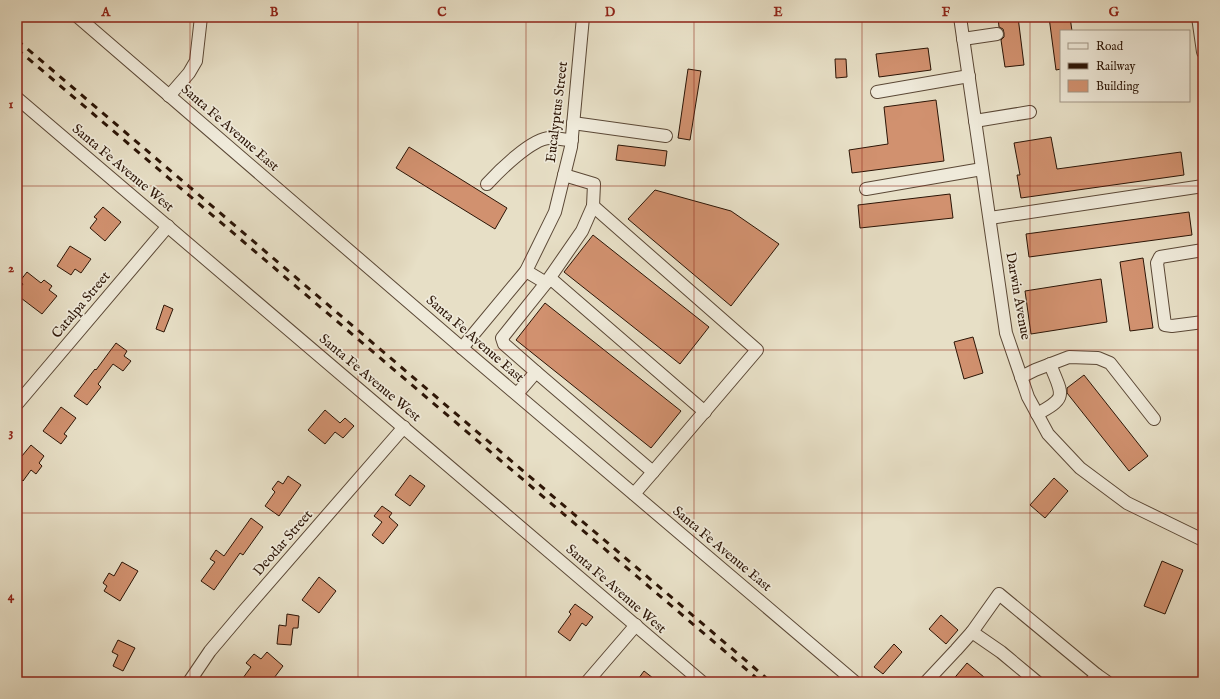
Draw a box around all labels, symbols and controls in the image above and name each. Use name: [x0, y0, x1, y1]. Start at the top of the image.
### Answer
text: A: [101, 4, 112, 21]
text: B: [270, 4, 279, 21]
text: C: [437, 4, 447, 21]
text: D: [605, 4, 616, 21]
text: E: [773, 4, 783, 21]
text: F: [942, 4, 951, 21]
text: G: [1109, 4, 1120, 21]
legend: [1060, 30, 1190, 102]
text: Road: [1096, 39, 1124, 54]
text: Railway: [1096, 59, 1135, 74]
street label: Eucalyptus Street: [542, 60, 572, 164]
text: Building: [1096, 79, 1140, 94]
street label: Santa Fe Avenue East: [177, 80, 283, 176]
text: 1: [9, 96, 14, 113]
street label: Santa Fe Avenue West: [68, 120, 178, 216]
street label: Darwin Avenue: [1001, 251, 1035, 342]
text: 2: [8, 260, 14, 277]
street label: Catalpa Street: [48, 268, 114, 342]
street label: Santa Fe Avenue East: [422, 291, 528, 387]
street label: Santa Fe Avenue West: [315, 330, 425, 426]
text: 3: [9, 424, 14, 441]
street label: Santa Fe Avenue East: [669, 502, 775, 596]
street label: Deodar Street: [249, 506, 317, 580]
street label: Santa Fe Avenue West: [562, 540, 670, 638]
text: 4: [8, 588, 15, 605]

